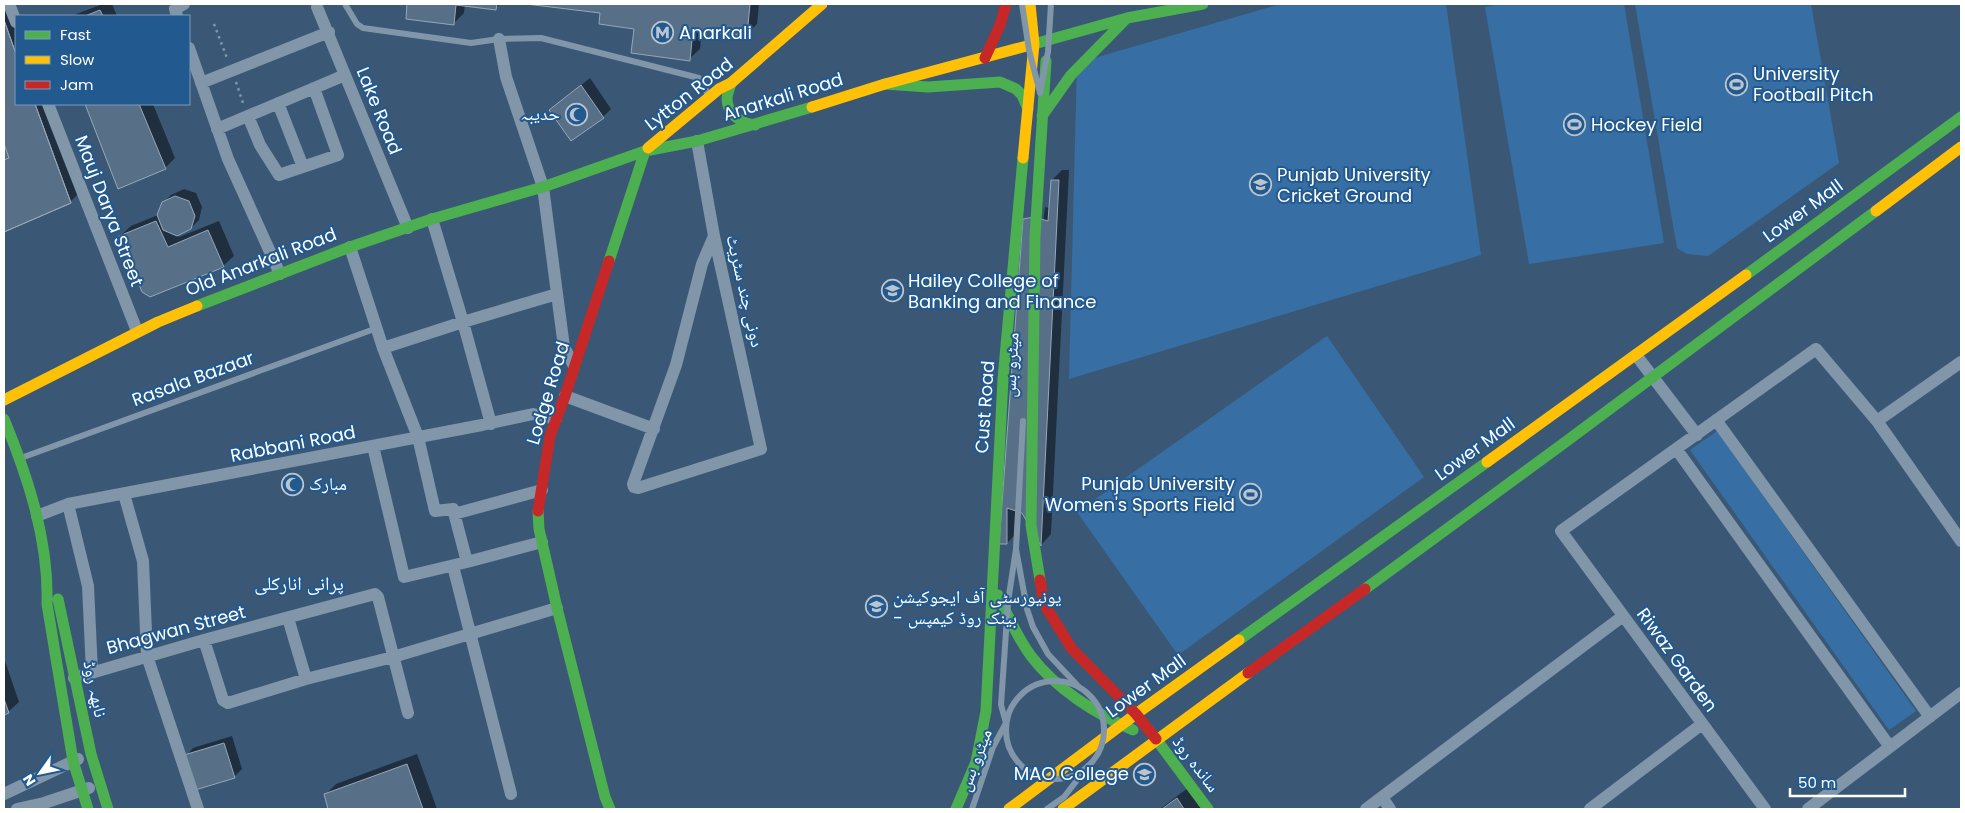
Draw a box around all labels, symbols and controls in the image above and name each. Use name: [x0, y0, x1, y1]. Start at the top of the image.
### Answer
legend: [15, 15, 190, 105]
place label: Anarkali: [679, 20, 752, 45]
metro station icon: Anarkali: [651, 21, 675, 45]
text: Fast: [60, 24, 91, 45]
text: Slow: [60, 49, 95, 70]
street label: Lytton Road: [639, 51, 738, 136]
place label: University Football Pitch: [1753, 61, 1874, 107]
street label: Lake Road: [351, 63, 408, 158]
street label: Anarkali Road: [720, 66, 846, 127]
sports icon: University Football Pitch: [1725, 72, 1749, 96]
text: Jam: [60, 74, 94, 95]
place label: حدیبہ: [520, 101, 560, 126]
mosque icon: حدیبہ: [564, 102, 588, 126]
place label: Hockey Field: [1591, 112, 1703, 137]
sports icon: Hockey Field: [1563, 113, 1587, 137]
street label: Mauj Darya Street: [69, 132, 150, 290]
place label: Punjab University Cricket Ground: [1277, 162, 1431, 208]
school or university icon: Punjab University Cricket Ground: [1249, 173, 1273, 197]
street label: Lower Mall: [1758, 173, 1848, 248]
street label: Old Anarkali Road: [182, 221, 340, 302]
street label: دونی چند سٹریٹ: [720, 232, 771, 349]
place label: Hailey College of Banking and Finance: [908, 268, 1096, 314]
school or university icon: Hailey College of Banking and Finance: [880, 279, 904, 303]
street label: میٹرو بس: [996, 332, 1025, 398]
street label: Lodge Road: [520, 338, 575, 447]
street label: Rasala Bazaar: [128, 345, 258, 412]
street label: Cust Road: [969, 360, 1000, 454]
street label: Lower Mall: [1430, 411, 1520, 486]
street label: Rabbani Road: [228, 419, 358, 468]
place label: مبارک: [309, 471, 347, 496]
place label: Punjab University Women's Sports Field: [1045, 471, 1235, 517]
mosque icon: مبارک: [281, 472, 305, 496]
sports icon: Punjab University Women's Sports Field: [1239, 482, 1263, 506]
district label: پرانی انارکلی: [254, 570, 344, 597]
place label: یونیورسٹی آف ایجوکیشن - بینک روڈ کیمپس: [893, 584, 1062, 630]
school or university icon: یونیورسٹی آف ایجوکیشن - بینک روڈ کیمپس: [865, 595, 889, 619]
street label: Bhagwan Street: [104, 599, 248, 660]
street label: Riwaz Garden: [1631, 603, 1724, 717]
street label: Lower Mall: [1101, 648, 1191, 723]
street label: نابھہ روڈ: [77, 658, 114, 720]
street label: میٹرو بس: [951, 725, 998, 795]
street label: ساندہ روڈ: [1167, 730, 1226, 797]
north arrow: [15, 748, 65, 798]
place label: MAO College: [1014, 761, 1129, 786]
school or university icon: MAO College: [1133, 762, 1157, 786]
scale bar: [1790, 766, 1905, 798]
text: N: [18, 770, 40, 790]
text: 50 m: [1798, 772, 1836, 793]

